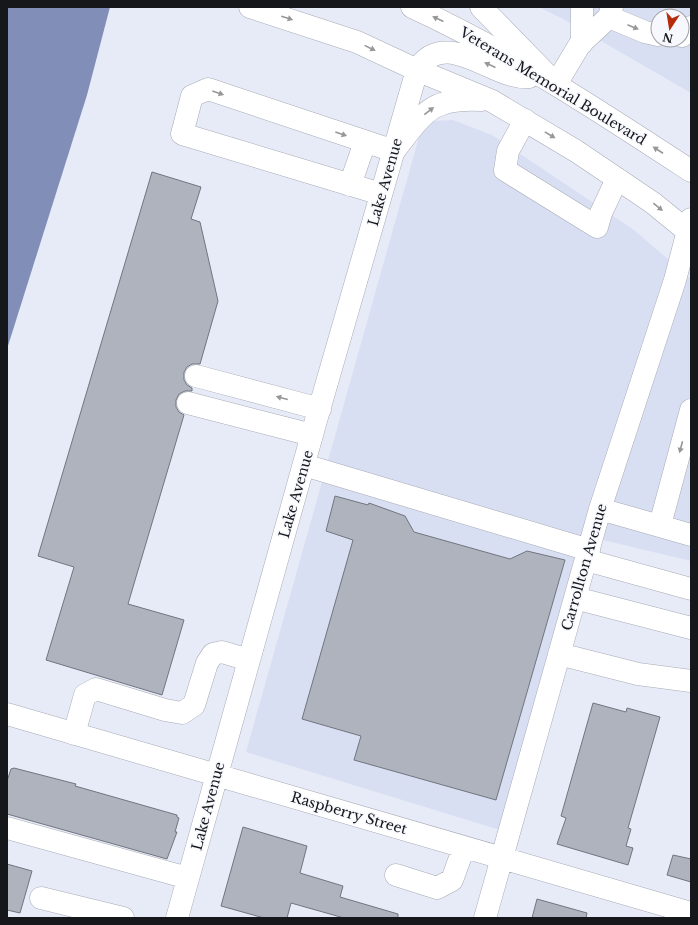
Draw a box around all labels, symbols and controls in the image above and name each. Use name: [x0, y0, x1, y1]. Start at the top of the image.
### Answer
north arrow: [650, 8, 690, 48]
one-way arrow: [281, 16, 293, 22]
one-way arrow: [433, 16, 444, 22]
street label: Veterans Memorial Boulevard: [456, 23, 650, 149]
one-way arrow: [627, 24, 638, 30]
text: N: [661, 30, 674, 46]
one-way arrow: [365, 45, 376, 51]
one-way arrow: [483, 62, 495, 68]
one-way arrow: [212, 90, 224, 96]
one-way arrow: [423, 107, 434, 115]
one-way arrow: [335, 132, 347, 138]
one-way arrow: [544, 132, 556, 139]
street label: Lake Avenue: [364, 136, 406, 228]
one-way arrow: [653, 146, 663, 154]
one-way arrow: [652, 203, 663, 212]
one-way arrow: [276, 395, 289, 401]
one-way arrow: [678, 442, 684, 454]
street label: Lake Avenue: [275, 448, 317, 540]
street label: Carrollton Avenue: [557, 501, 611, 633]
street label: Lake Avenue: [188, 760, 228, 852]
street label: Raspberry Street: [289, 788, 410, 838]

